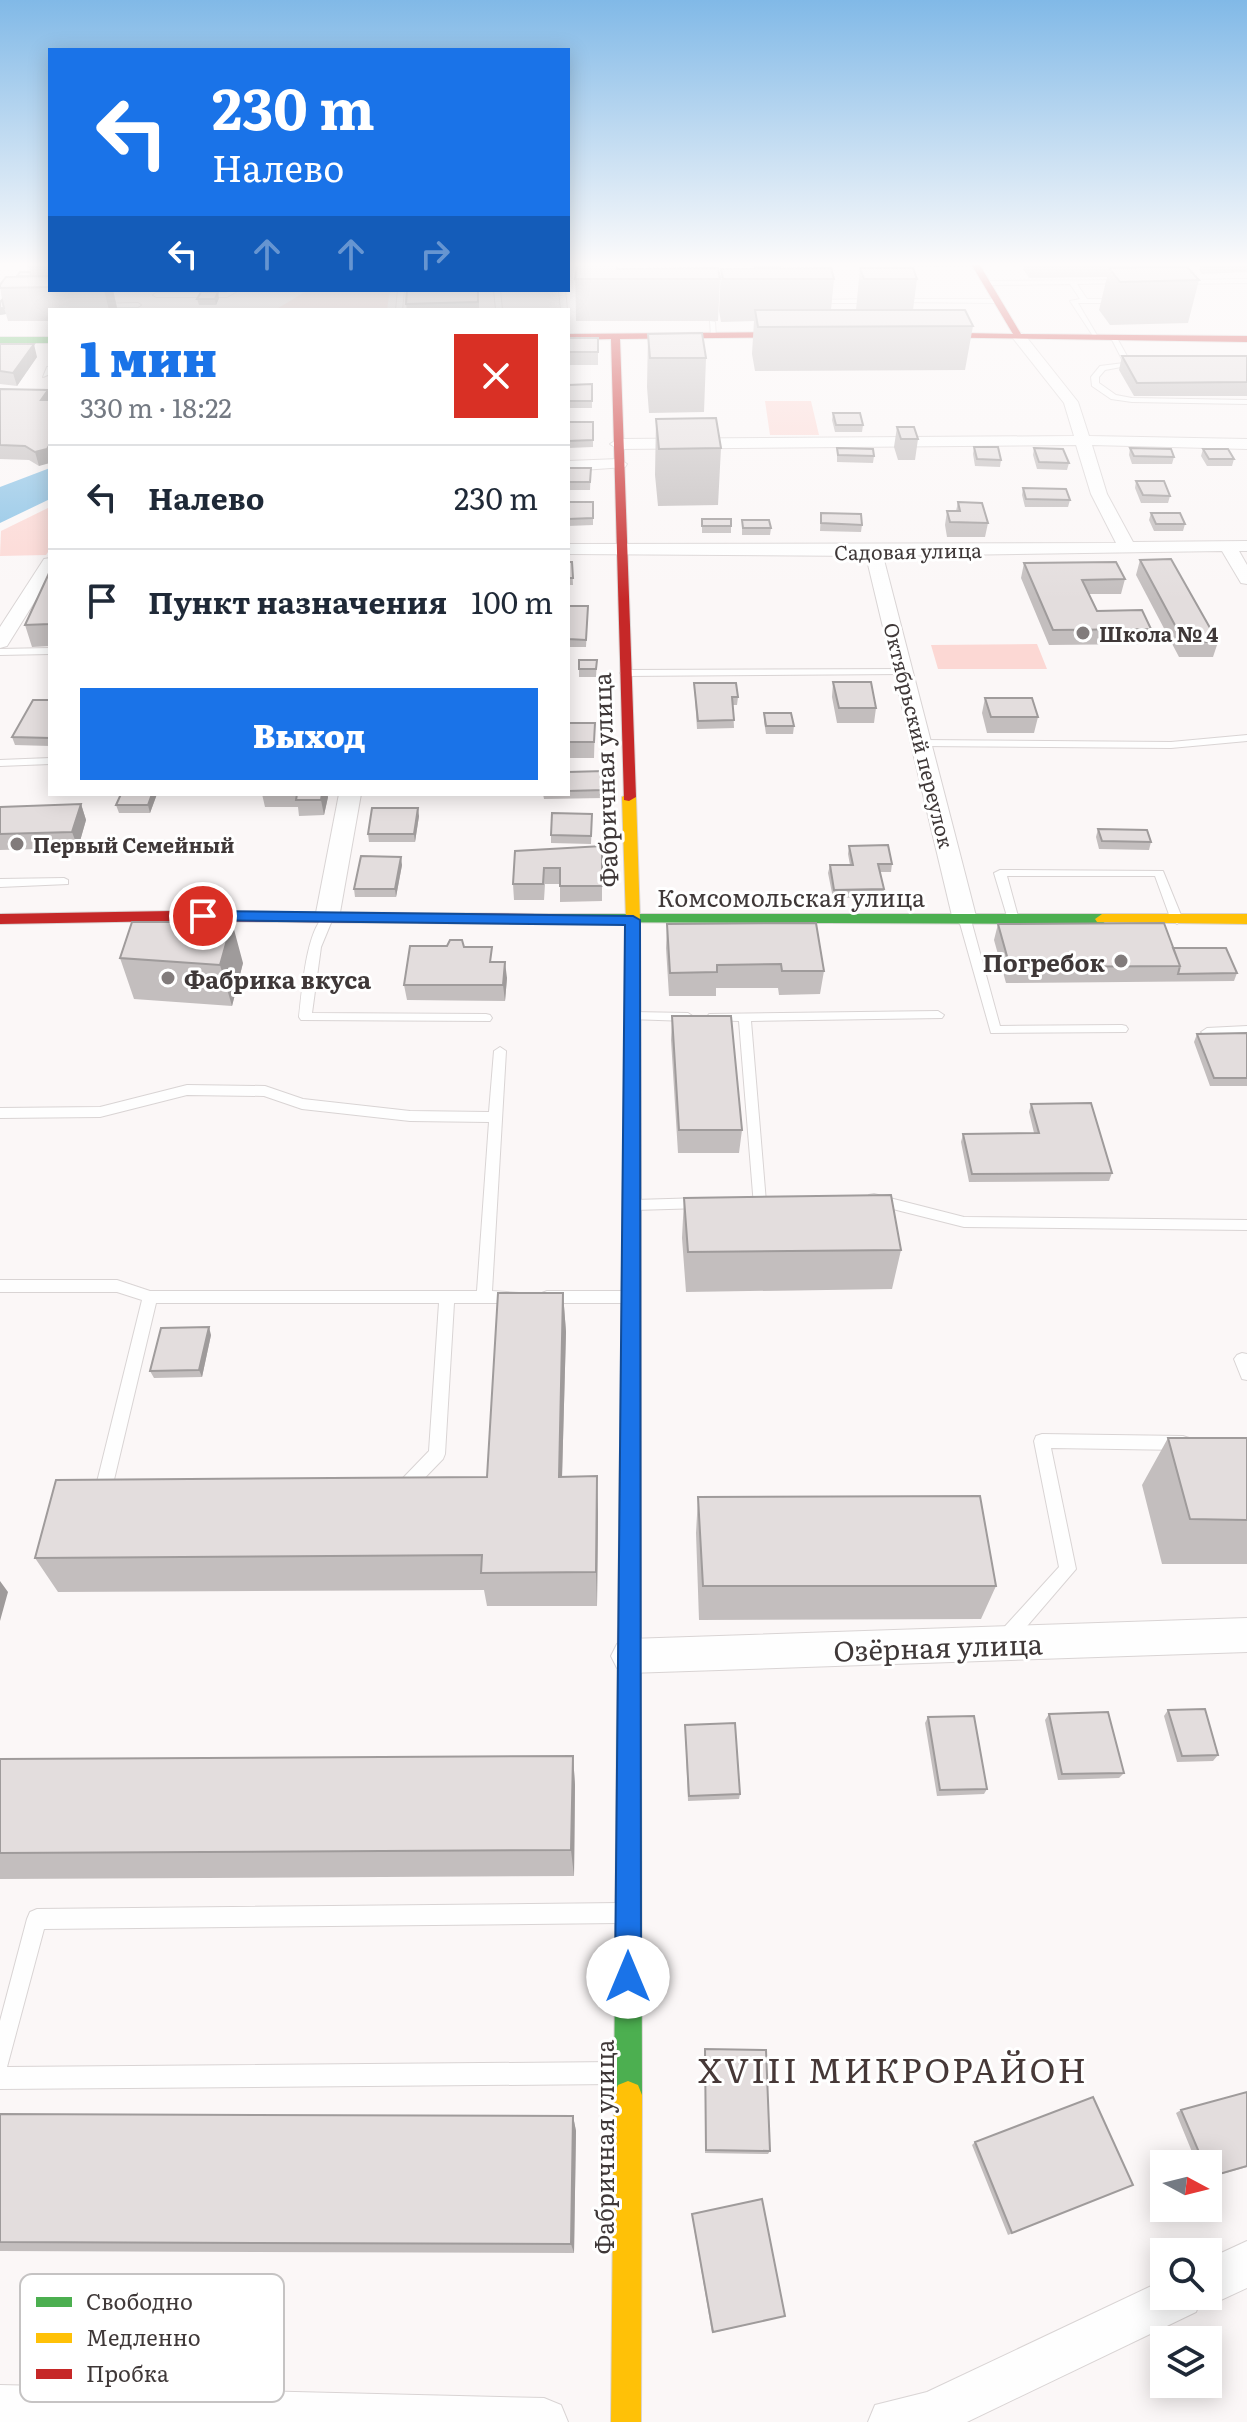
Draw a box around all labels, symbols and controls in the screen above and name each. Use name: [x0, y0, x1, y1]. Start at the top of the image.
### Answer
text: 230 m: [212, 64, 375, 147]
icon: left: [80, 80, 184, 184]
text: Налево: [212, 140, 344, 193]
icon: left: [161, 232, 205, 276]
icon: ahead: [245, 232, 289, 276]
icon: ahead: [329, 232, 373, 276]
icon: right: [413, 232, 457, 276]
text: 1 мин: [80, 321, 217, 392]
button: close: [454, 334, 538, 418]
text: 330 m · 18:22: [80, 387, 232, 426]
icon: left: [80, 475, 124, 519]
text: Налево: [148, 475, 264, 519]
text: 230 m: [454, 475, 538, 519]
street label: Садовая улица: [834, 534, 982, 566]
icon: arrive: [80, 579, 124, 623]
text: Пункт назначения: [148, 579, 447, 623]
text: 100 m: [471, 579, 553, 623]
place label: Школа № 4: [1099, 618, 1218, 648]
street label: Октябрьский переулок: [877, 619, 963, 851]
marker: Школа № 4: [1074, 624, 1092, 642]
street label: Фабричная улица: [583, 672, 625, 888]
button: Выход: [80, 688, 538, 780]
place label: Первый Семейный: [33, 829, 234, 859]
marker: Первый Семейный: [8, 835, 26, 853]
street label: Комсомольская улица: [657, 879, 925, 914]
pin: [169, 882, 237, 950]
icon: arrive: [181, 894, 225, 938]
place label: Погребок: [982, 944, 1105, 979]
marker: Погребок: [1112, 952, 1130, 970]
place label: Фабрика вкуса: [184, 961, 371, 996]
marker: Фабрика вкуса: [159, 969, 177, 987]
street label: Озёрная улица: [833, 1621, 1043, 1671]
position arrow: [586, 1935, 670, 2019]
street label: Фабричная улица: [586, 2040, 621, 2254]
district label: XVIII МИКРОРАЙОН: [698, 2043, 1088, 2093]
north arrow: [1150, 2150, 1222, 2222]
map controls: [1150, 2150, 1222, 2398]
button: search: [1150, 2238, 1222, 2310]
legend: [20, 2274, 284, 2402]
text: Свободно: [86, 2284, 193, 2317]
text: Медленно: [86, 2320, 201, 2353]
button: layers: [1150, 2326, 1222, 2398]
text: Пробка: [86, 2356, 169, 2389]

